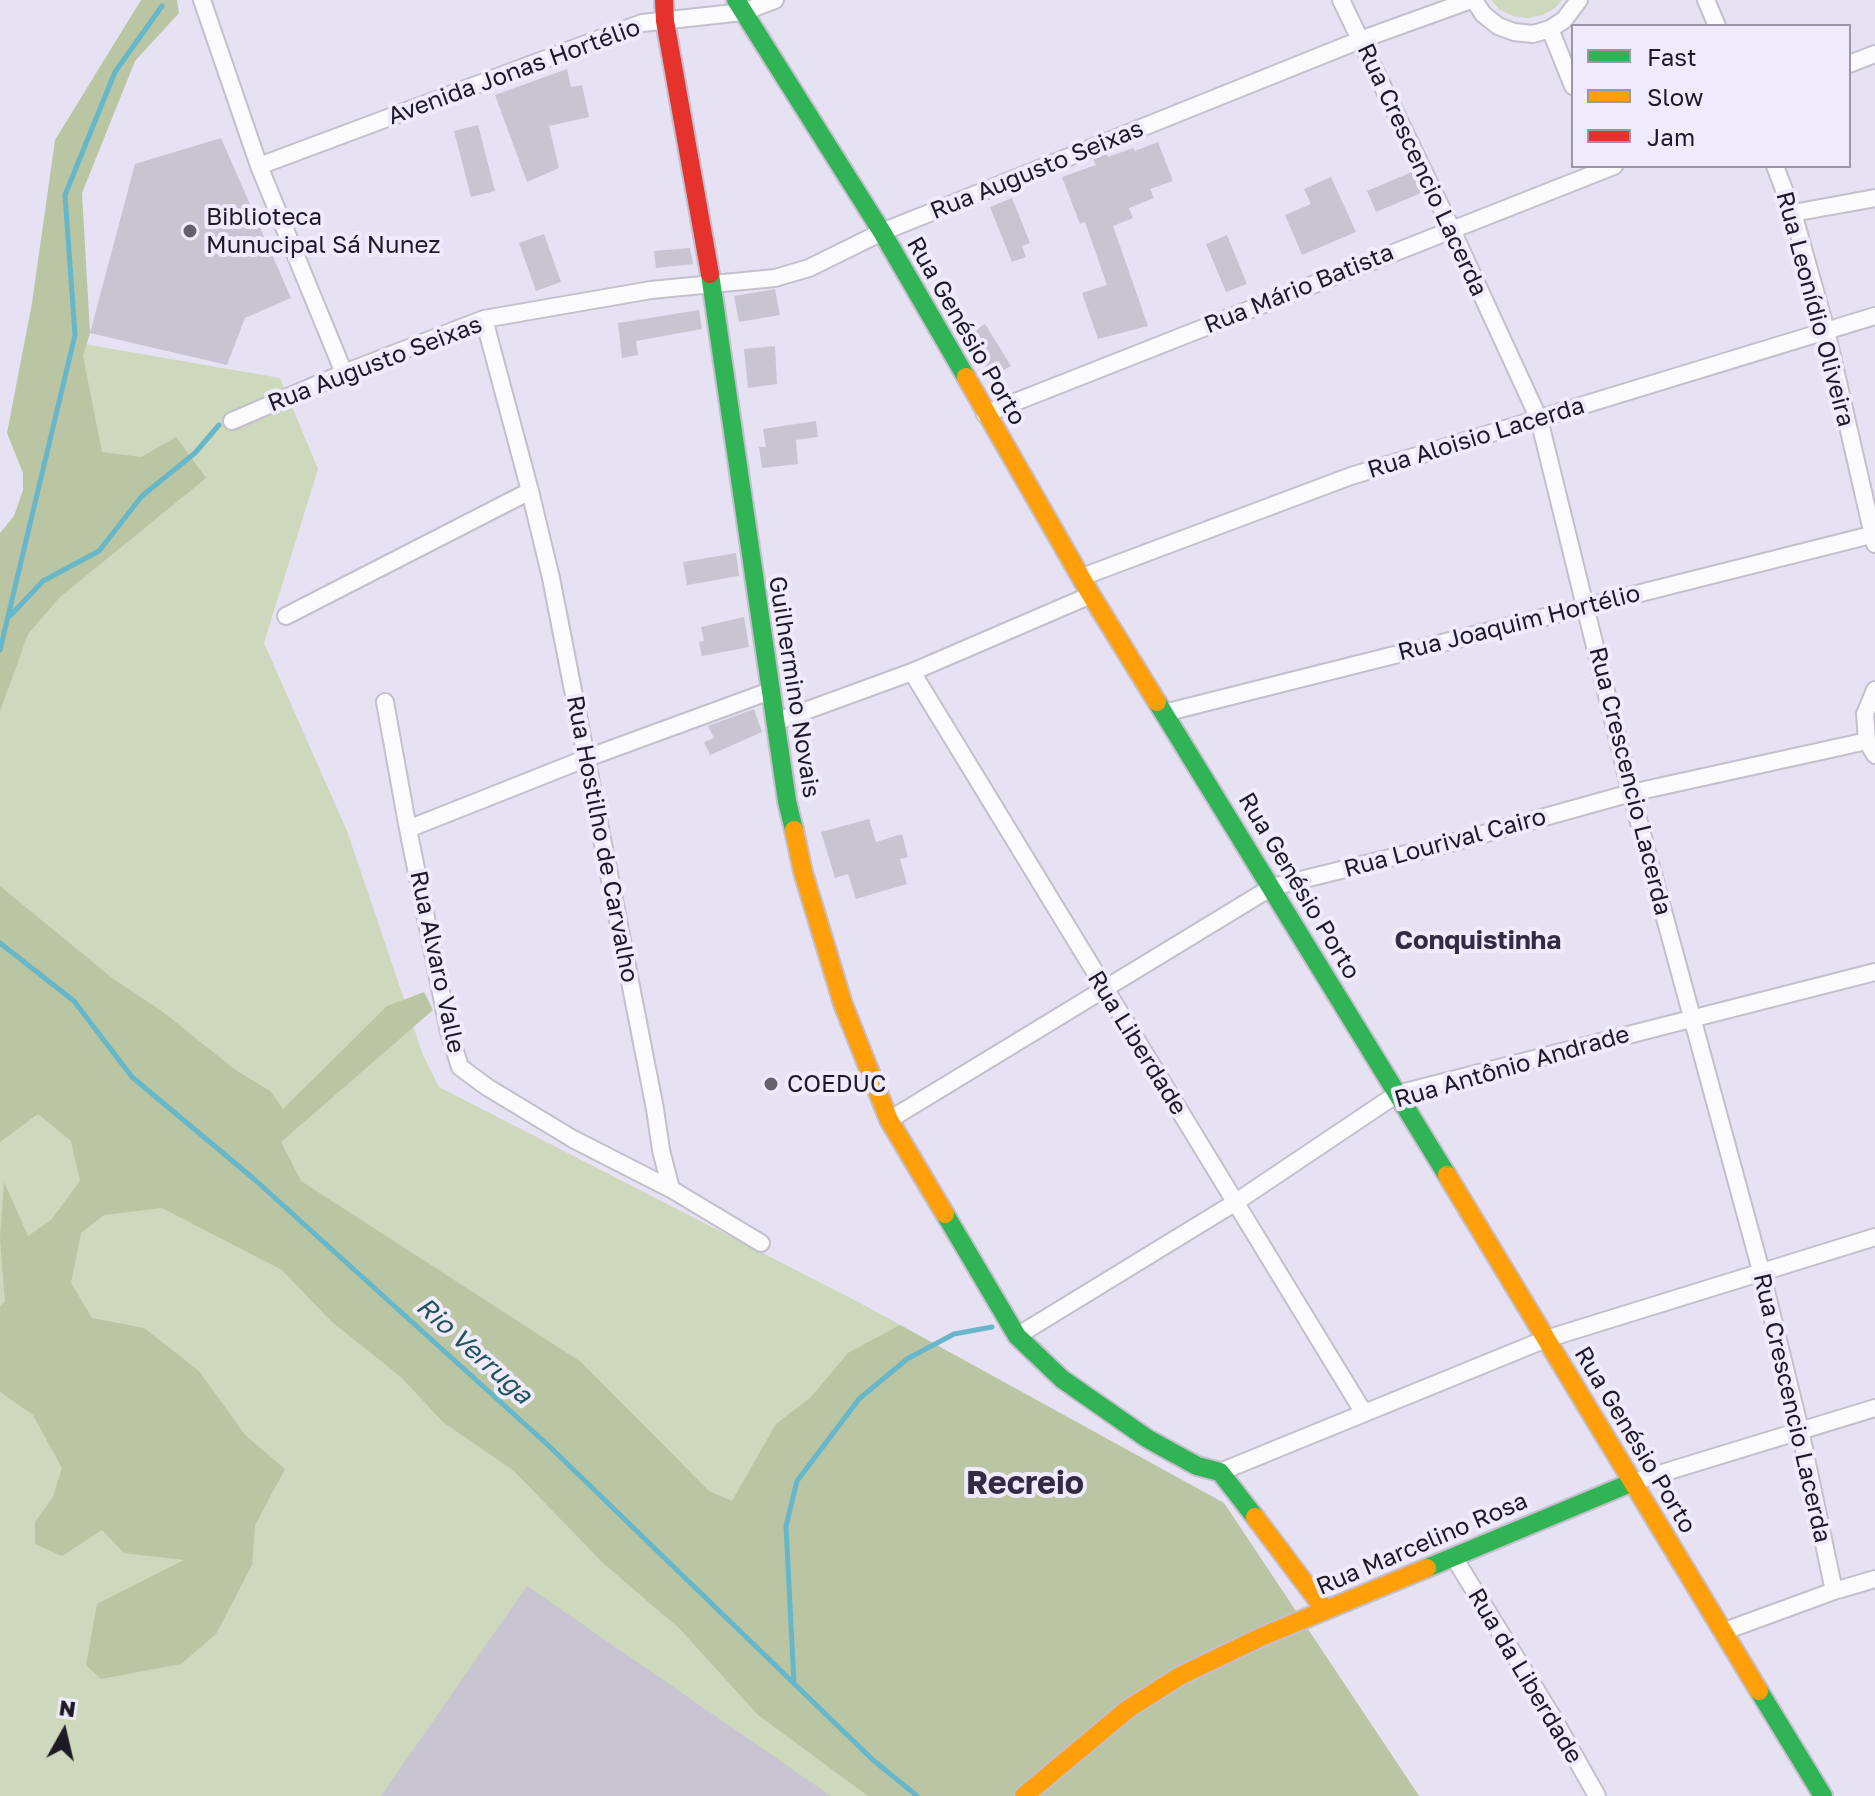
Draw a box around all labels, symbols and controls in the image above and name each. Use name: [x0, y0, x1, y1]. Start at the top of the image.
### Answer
street label: Avenida Jonas Hortélio: [384, 13, 644, 131]
legend: [1571, 24, 1851, 168]
street label: Rua Crescencio Lacerda: [1351, 39, 1493, 301]
text: Fast: [1647, 42, 1697, 71]
text: Slow: [1647, 82, 1703, 111]
street label: Rua Augusto Seixas: [926, 114, 1148, 226]
text: Jam: [1647, 122, 1695, 151]
street label: Rua Leonídio Oliveira: [1770, 188, 1860, 430]
place label: Biblioteca Munucipal Sá Nunez: [206, 203, 441, 259]
marker: Biblioteca Munucipal Sá Nunez: [181, 222, 199, 240]
street label: Rua Genésio Porto: [900, 232, 1032, 430]
street label: Rua Mário Batista: [1200, 238, 1398, 340]
street label: Rua Augusto Seixas: [264, 310, 486, 418]
street label: Rua Aloisio Lacerda: [1364, 391, 1588, 485]
street label: Guilhermino Novais: [762, 574, 826, 800]
street label: Rua Joaquim Hortélio: [1395, 579, 1643, 667]
street label: Rua Crescencio Lacerda: [1583, 644, 1677, 918]
street label: Rua Hostilho de Carvalho: [560, 693, 644, 985]
street label: Rua Genésio Porto: [1232, 787, 1366, 985]
street label: Rua Lourival Cairo: [1341, 802, 1549, 884]
street label: Rua Alvaro Valle: [404, 868, 470, 1056]
district label: Conquistinha: [1395, 925, 1561, 957]
street label: Rua Liberdade: [1081, 965, 1193, 1121]
street label: Rua Antônio Andrade: [1391, 1020, 1633, 1114]
place label: COEDUC: [787, 1070, 886, 1098]
marker: COEDUC: [762, 1075, 780, 1093]
street label: Rua Crescencio Lacerda: [1747, 1270, 1837, 1546]
water label: Rio Verruga: [410, 1291, 538, 1411]
street label: Rua Genésio Porto: [1568, 1341, 1702, 1539]
district label: Recreio: [966, 1465, 1084, 1503]
street label: Rua Marcelino Rosa: [1312, 1487, 1532, 1601]
street label: Rua da Liberdade: [1461, 1583, 1589, 1769]
north arrow: [24, 1692, 104, 1772]
text: N: [57, 1693, 78, 1722]

